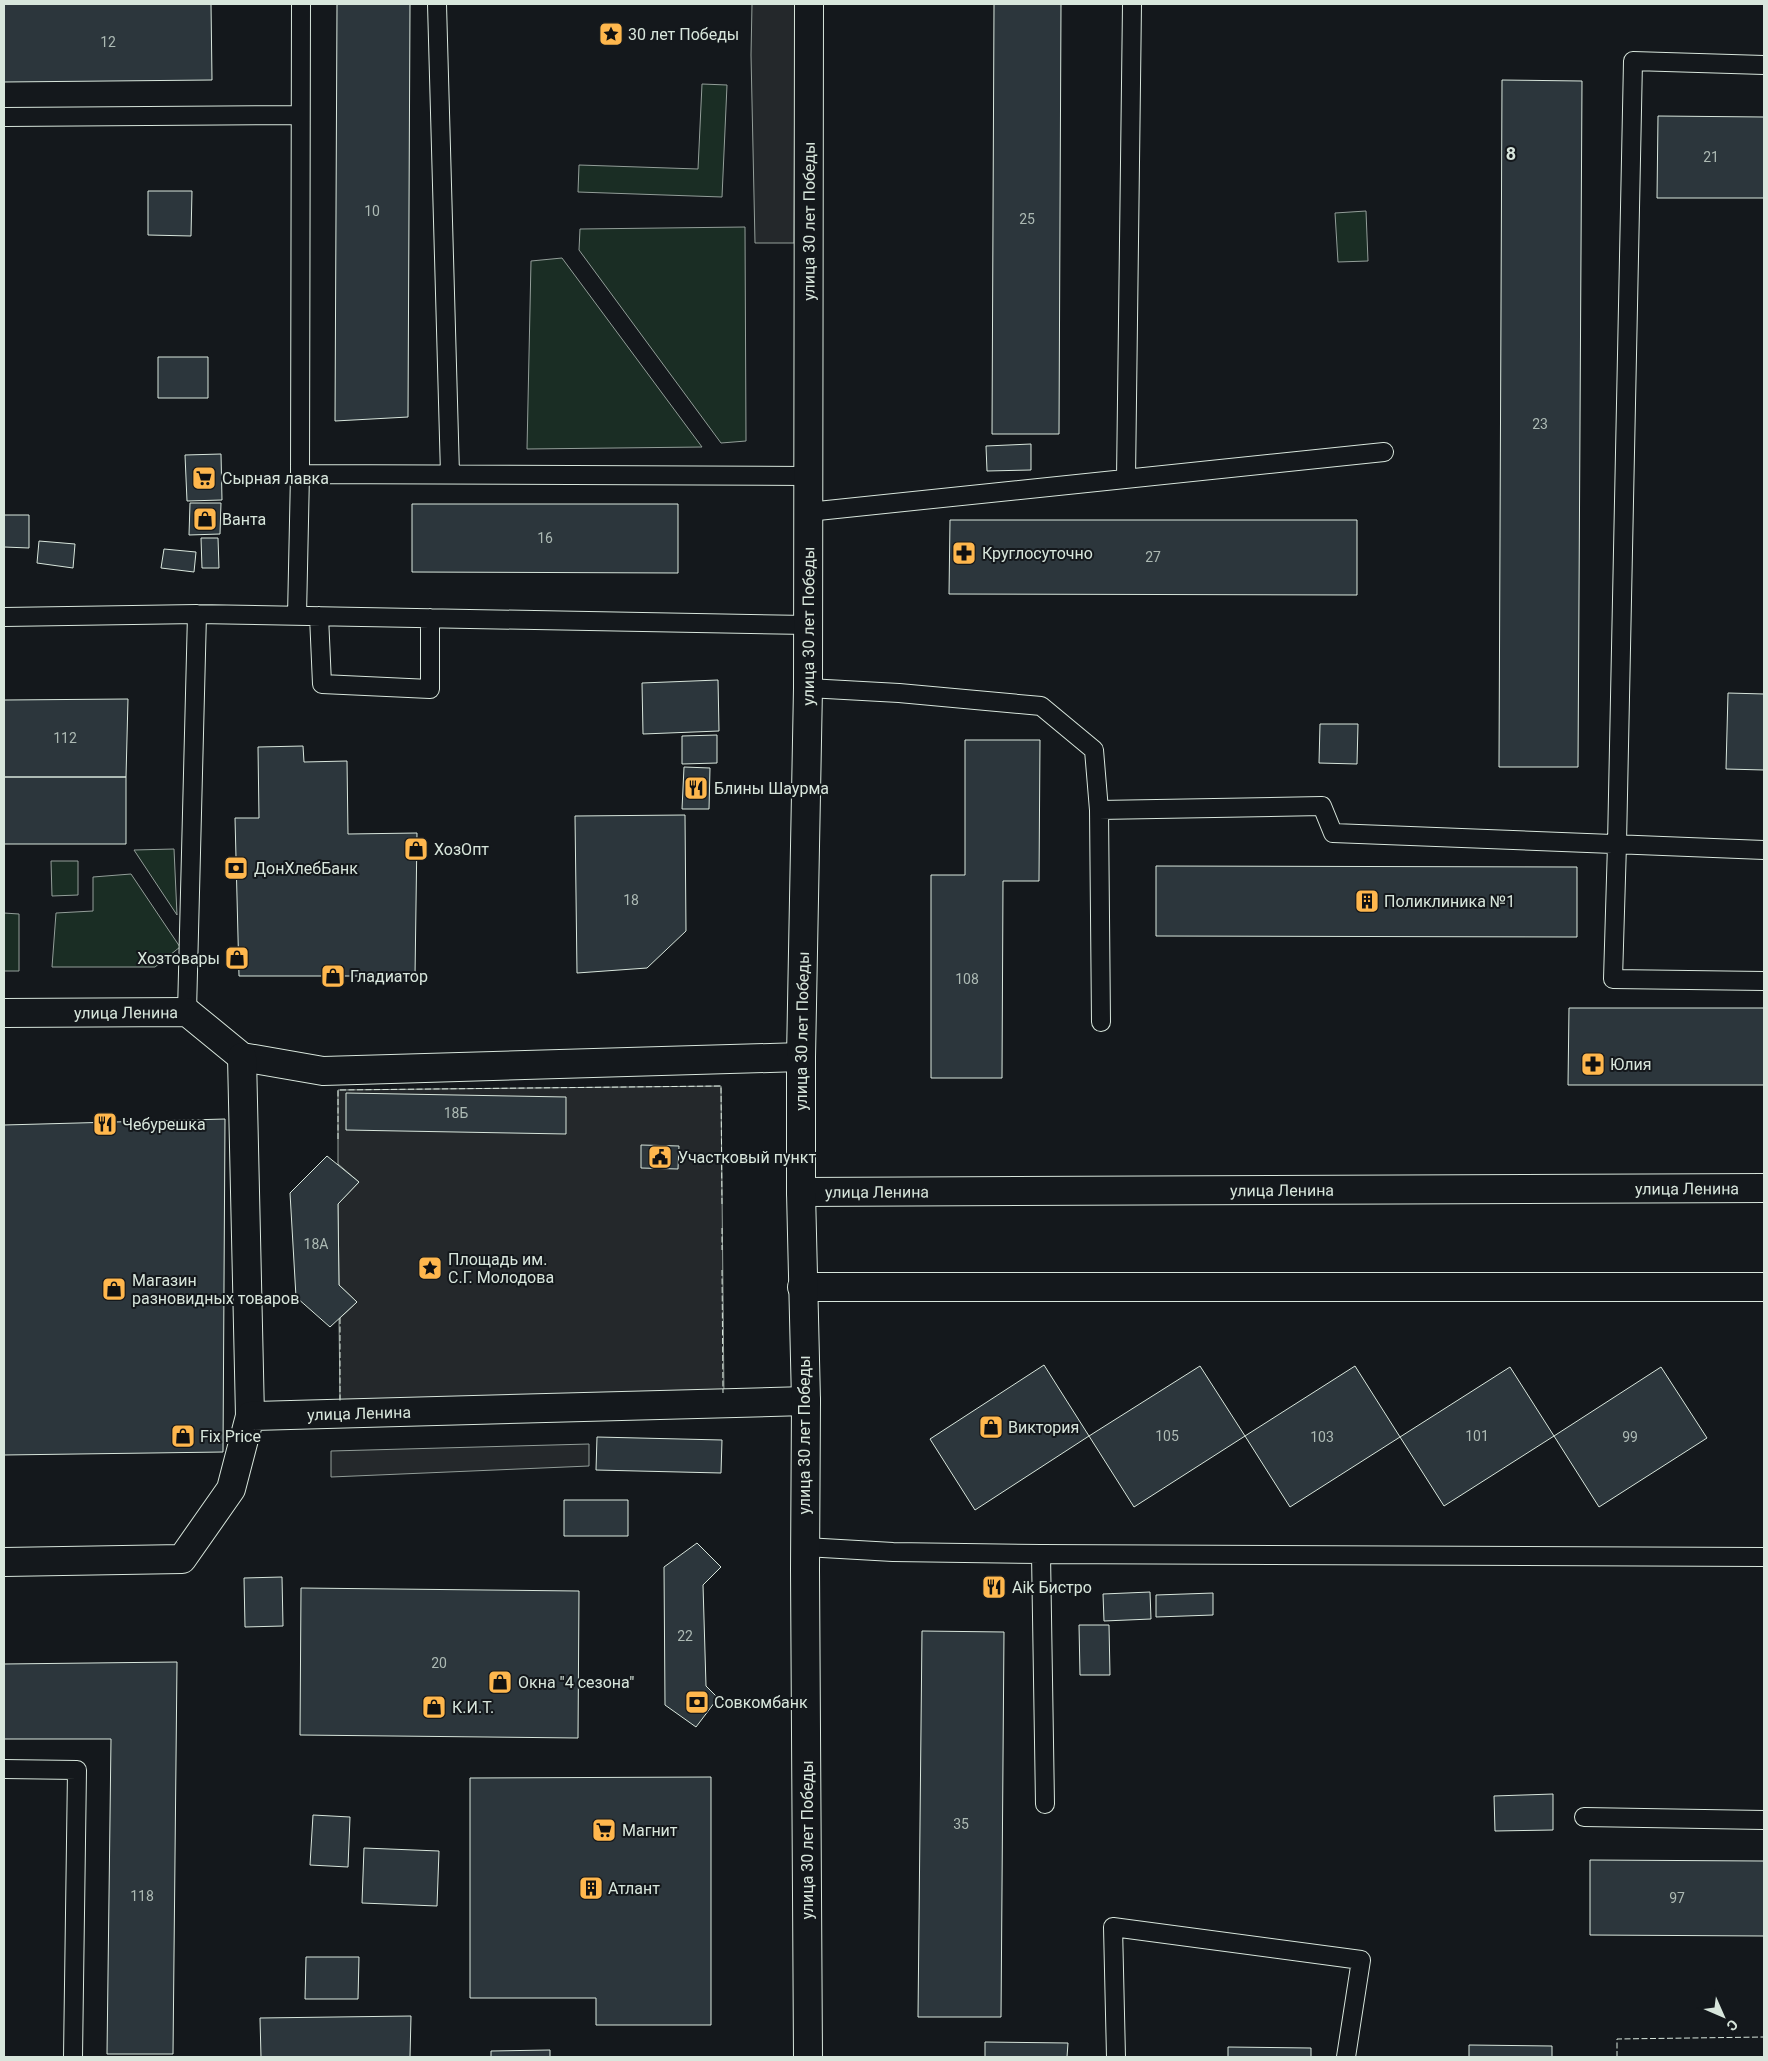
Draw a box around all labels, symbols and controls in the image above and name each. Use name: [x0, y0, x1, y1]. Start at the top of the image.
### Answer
place icon: 30 лет Победы: [598, 21, 624, 47]
place label: 30 лет Победы: [628, 25, 739, 44]
house number: 12: [100, 34, 116, 50]
street label: улица 30 лет Победы: [800, 142, 819, 301]
district label: 8: [1506, 143, 1516, 164]
house number: 21: [1703, 149, 1719, 165]
house number: 10: [364, 203, 380, 219]
house number: 25: [1019, 211, 1035, 227]
house number: 23: [1532, 416, 1548, 432]
supermarket icon: Сырная лавка: [191, 465, 217, 491]
place label: Сырная лавка: [222, 469, 329, 488]
shop icon: Ванта: [192, 506, 218, 532]
place label: Ванта: [222, 510, 266, 529]
house number: 16: [537, 530, 553, 546]
pharmacy icon: Круглосуточно: [951, 540, 977, 566]
place label: Круглосуточно: [982, 544, 1093, 563]
street label: улица 30 лет Победы: [799, 547, 818, 706]
house number: 27: [1145, 549, 1161, 565]
house number: 112: [53, 730, 77, 746]
restaurant icon: Блины Шаурма: [683, 775, 709, 801]
place label: Блины Шаурма: [714, 779, 829, 798]
shop icon: ХозОпт: [403, 836, 429, 862]
place label: ХозОпт: [434, 840, 489, 859]
bank icon: ДонХлебБанк: [223, 855, 249, 881]
place label: ДонХлебБанк: [254, 859, 358, 878]
building icon: Поликлиника №1: [1354, 888, 1380, 914]
house number: 18: [623, 892, 639, 908]
place label: Поликлиника №1: [1384, 892, 1515, 911]
shop icon: Хозтовары: [224, 945, 250, 971]
place label: Хозтовары: [137, 949, 220, 968]
street label: улица 30 лет Победы: [792, 951, 813, 1111]
shop icon: Гладиатор: [320, 963, 346, 989]
place label: Гладиатор: [350, 967, 428, 986]
house number: 108: [955, 971, 979, 987]
street label: улица Ленина: [74, 1003, 178, 1023]
pharmacy icon: Юлия: [1580, 1051, 1606, 1077]
place label: Юлия: [1610, 1055, 1651, 1074]
house number: 18Б: [444, 1105, 468, 1121]
restaurant icon: Чебурешка: [92, 1111, 118, 1137]
place label: Чебурешка: [122, 1115, 206, 1134]
public building icon: Участковый пункт: [647, 1144, 673, 1170]
place label: Участковый пункт: [678, 1148, 816, 1167]
street label: улица Ленина: [1635, 1179, 1739, 1199]
street label: улица Ленина: [1230, 1181, 1334, 1200]
street label: улица Ленина: [825, 1182, 929, 1202]
house number: 18А: [304, 1236, 328, 1252]
place label: Площадь им. С.Г. Молодова: [448, 1250, 554, 1287]
place icon: Площадь им. С.Г. Молодова: [417, 1255, 443, 1281]
place label: Магазин разновидных товаров: [132, 1271, 299, 1308]
shop icon: Магазин разновидных товаров: [101, 1276, 127, 1302]
street label: улица 30 лет Победы: [795, 1355, 814, 1515]
street label: улица Ленина: [307, 1403, 411, 1424]
shop icon: Виктория: [978, 1414, 1004, 1440]
place label: Виктория: [1008, 1418, 1079, 1437]
shop icon: Fix Price: [170, 1423, 196, 1449]
place label: Fix Price: [200, 1427, 261, 1446]
house number: 105: [1155, 1428, 1179, 1444]
house number: 101: [1465, 1428, 1489, 1444]
house number: 103: [1310, 1429, 1334, 1445]
house number: 99: [1622, 1429, 1638, 1445]
restaurant icon: Aik Бистро: [981, 1574, 1007, 1600]
place label: Aik Бистро: [1012, 1578, 1092, 1597]
house number: 22: [677, 1628, 693, 1644]
house number: 20: [431, 1655, 447, 1671]
shop icon: Окна "4 сезона": [487, 1669, 513, 1695]
place label: Окна "4 сезона": [518, 1673, 634, 1692]
bank icon: Совкомбанк: [684, 1689, 710, 1715]
place label: Совкомбанк: [714, 1693, 808, 1712]
shop icon: К.И.Т.: [421, 1694, 447, 1720]
place label: К.И.Т.: [452, 1698, 494, 1717]
street label: улица 30 лет Победы: [798, 1760, 817, 1920]
house number: 35: [953, 1816, 969, 1832]
supermarket icon: Магнит: [591, 1817, 617, 1843]
place label: Магнит: [622, 1821, 678, 1840]
building icon: Атлант: [578, 1875, 604, 1901]
place label: Атлант: [608, 1879, 660, 1898]
house number: 118: [130, 1888, 154, 1904]
house number: 97: [1669, 1890, 1685, 1906]
north arrow: [1698, 1991, 1748, 2041]
text: С: [1723, 2016, 1741, 2034]

